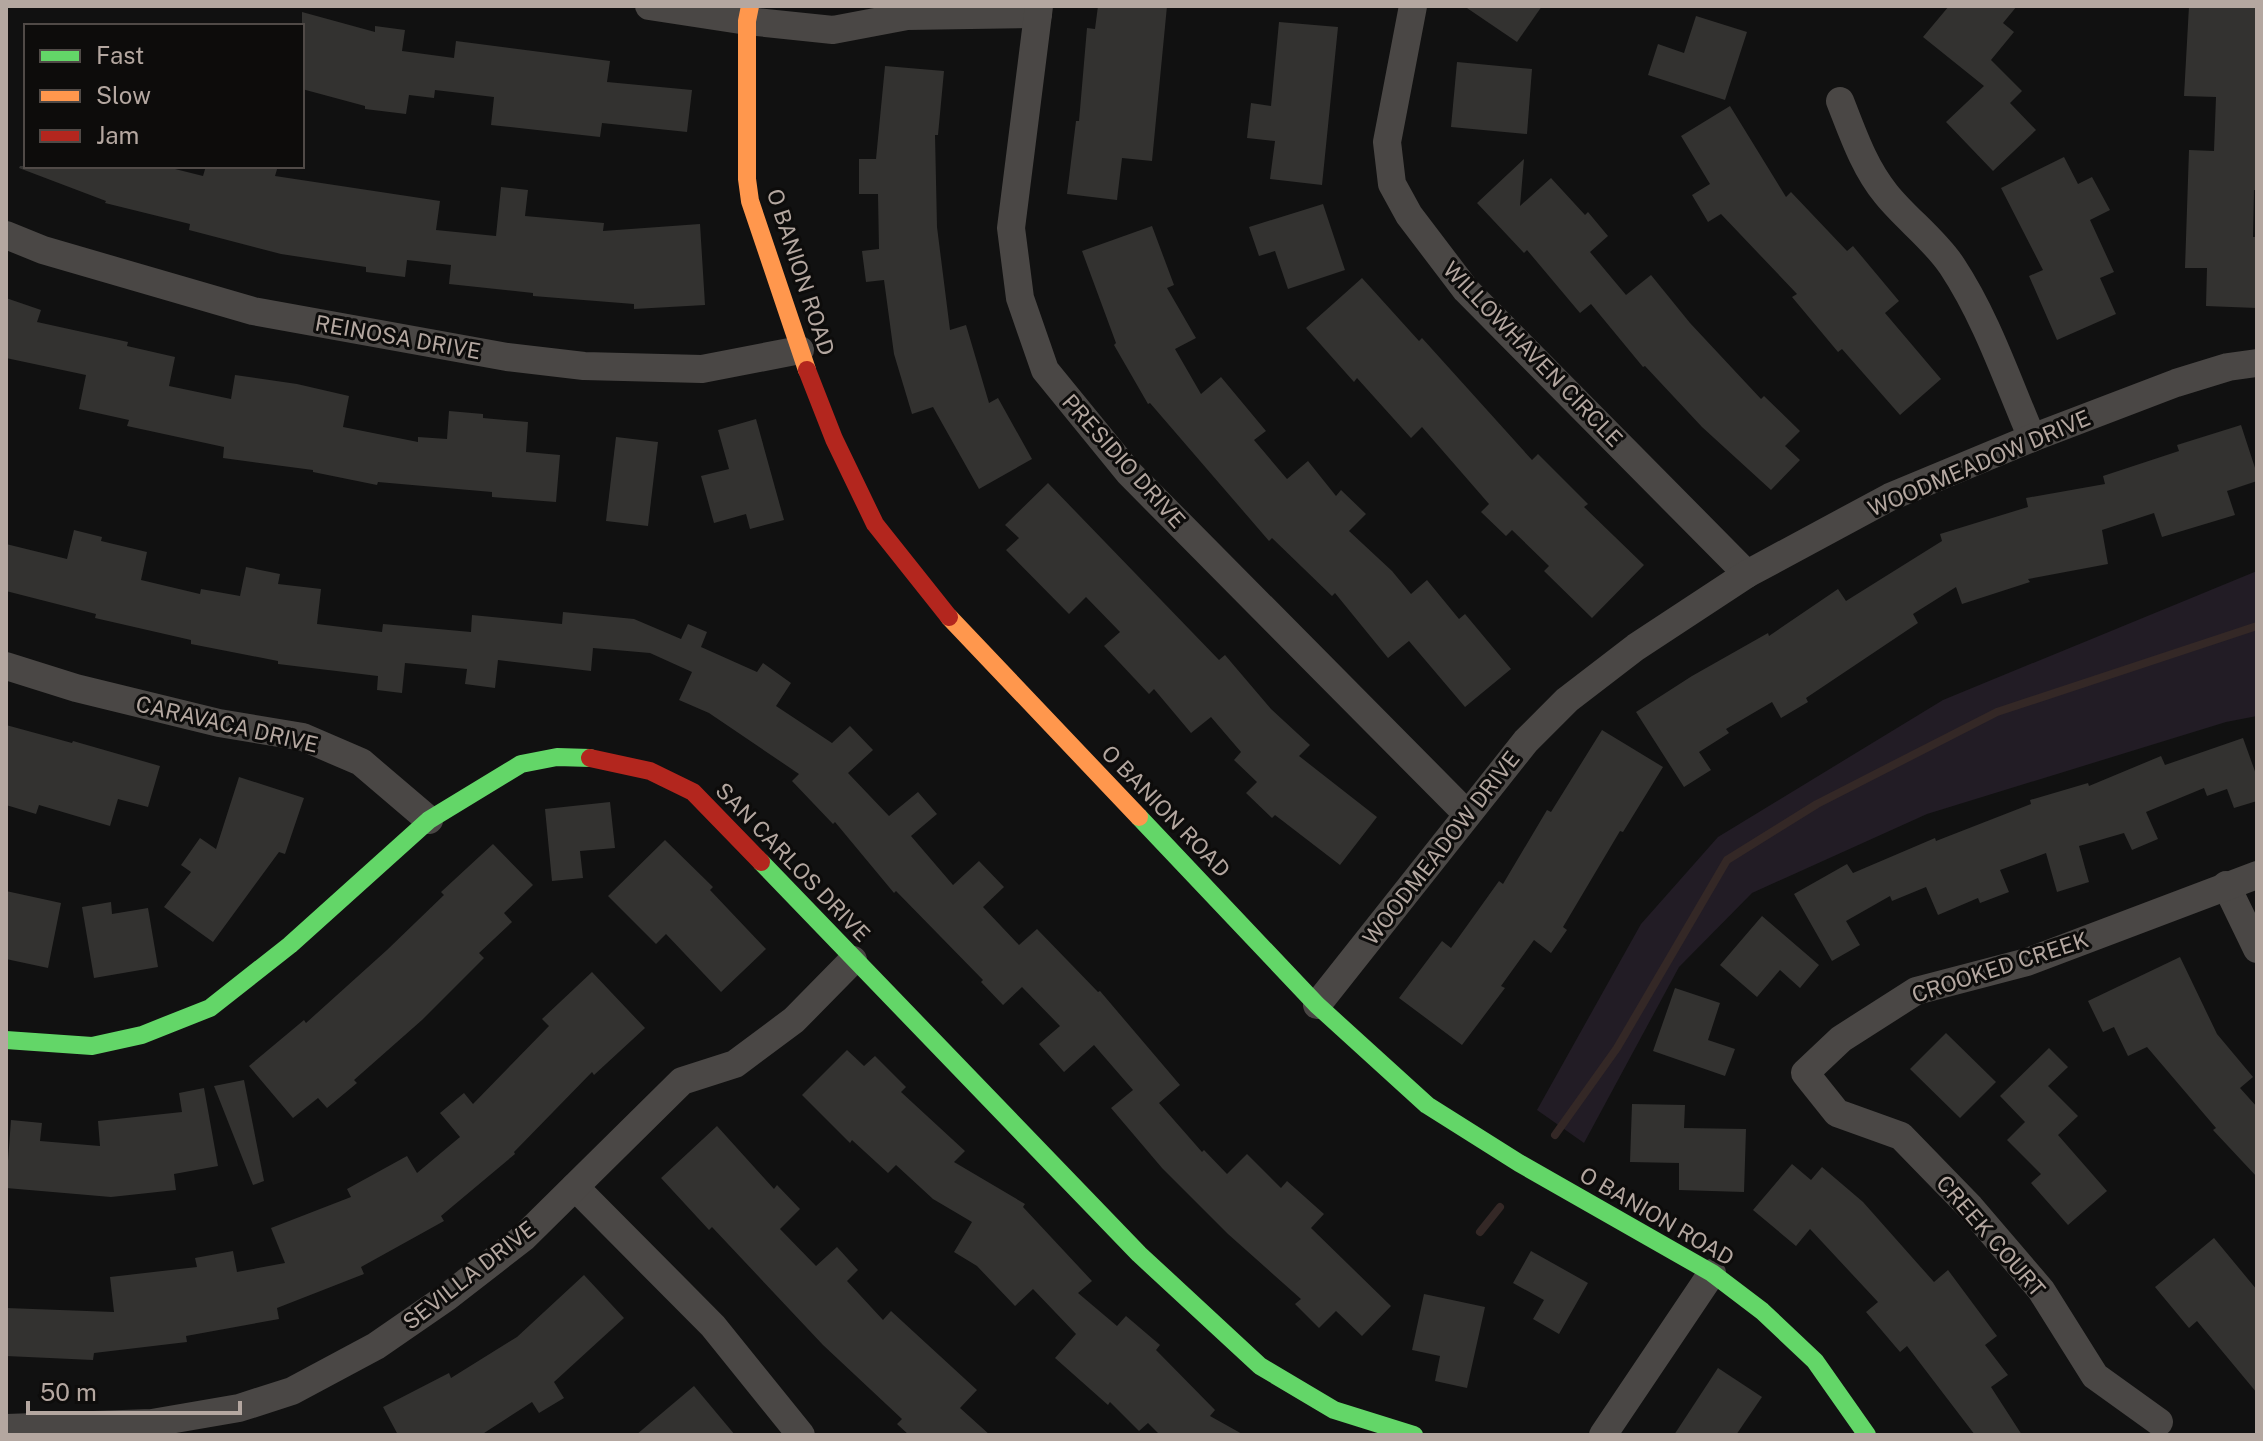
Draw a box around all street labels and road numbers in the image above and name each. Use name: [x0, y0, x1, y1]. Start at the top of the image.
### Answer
street label: O BANION ROAD: [762, 185, 840, 359]
street label: WILLOWHAVEN CIRCLE: [1438, 256, 1628, 452]
street label: REINOSA DRIVE: [313, 310, 483, 364]
street label: PRESIDIO DRIVE: [1057, 389, 1191, 533]
street label: WOODMEADOW DRIVE: [1864, 404, 2094, 522]
street label: CARAVACA DRIVE: [133, 690, 321, 758]
street label: O BANION ROAD: [1096, 740, 1236, 882]
street label: WOODMEADOW DRIVE: [1357, 746, 1525, 950]
street label: SAN CARLOS DRIVE: [711, 777, 875, 947]
street label: CROOKED CREEK: [1908, 926, 2092, 1008]
street label: O BANION ROAD: [1575, 1161, 1739, 1271]
street label: CREEK COURT: [1931, 1170, 2051, 1302]
street label: SEVILLA DRIVE: [398, 1215, 540, 1335]

